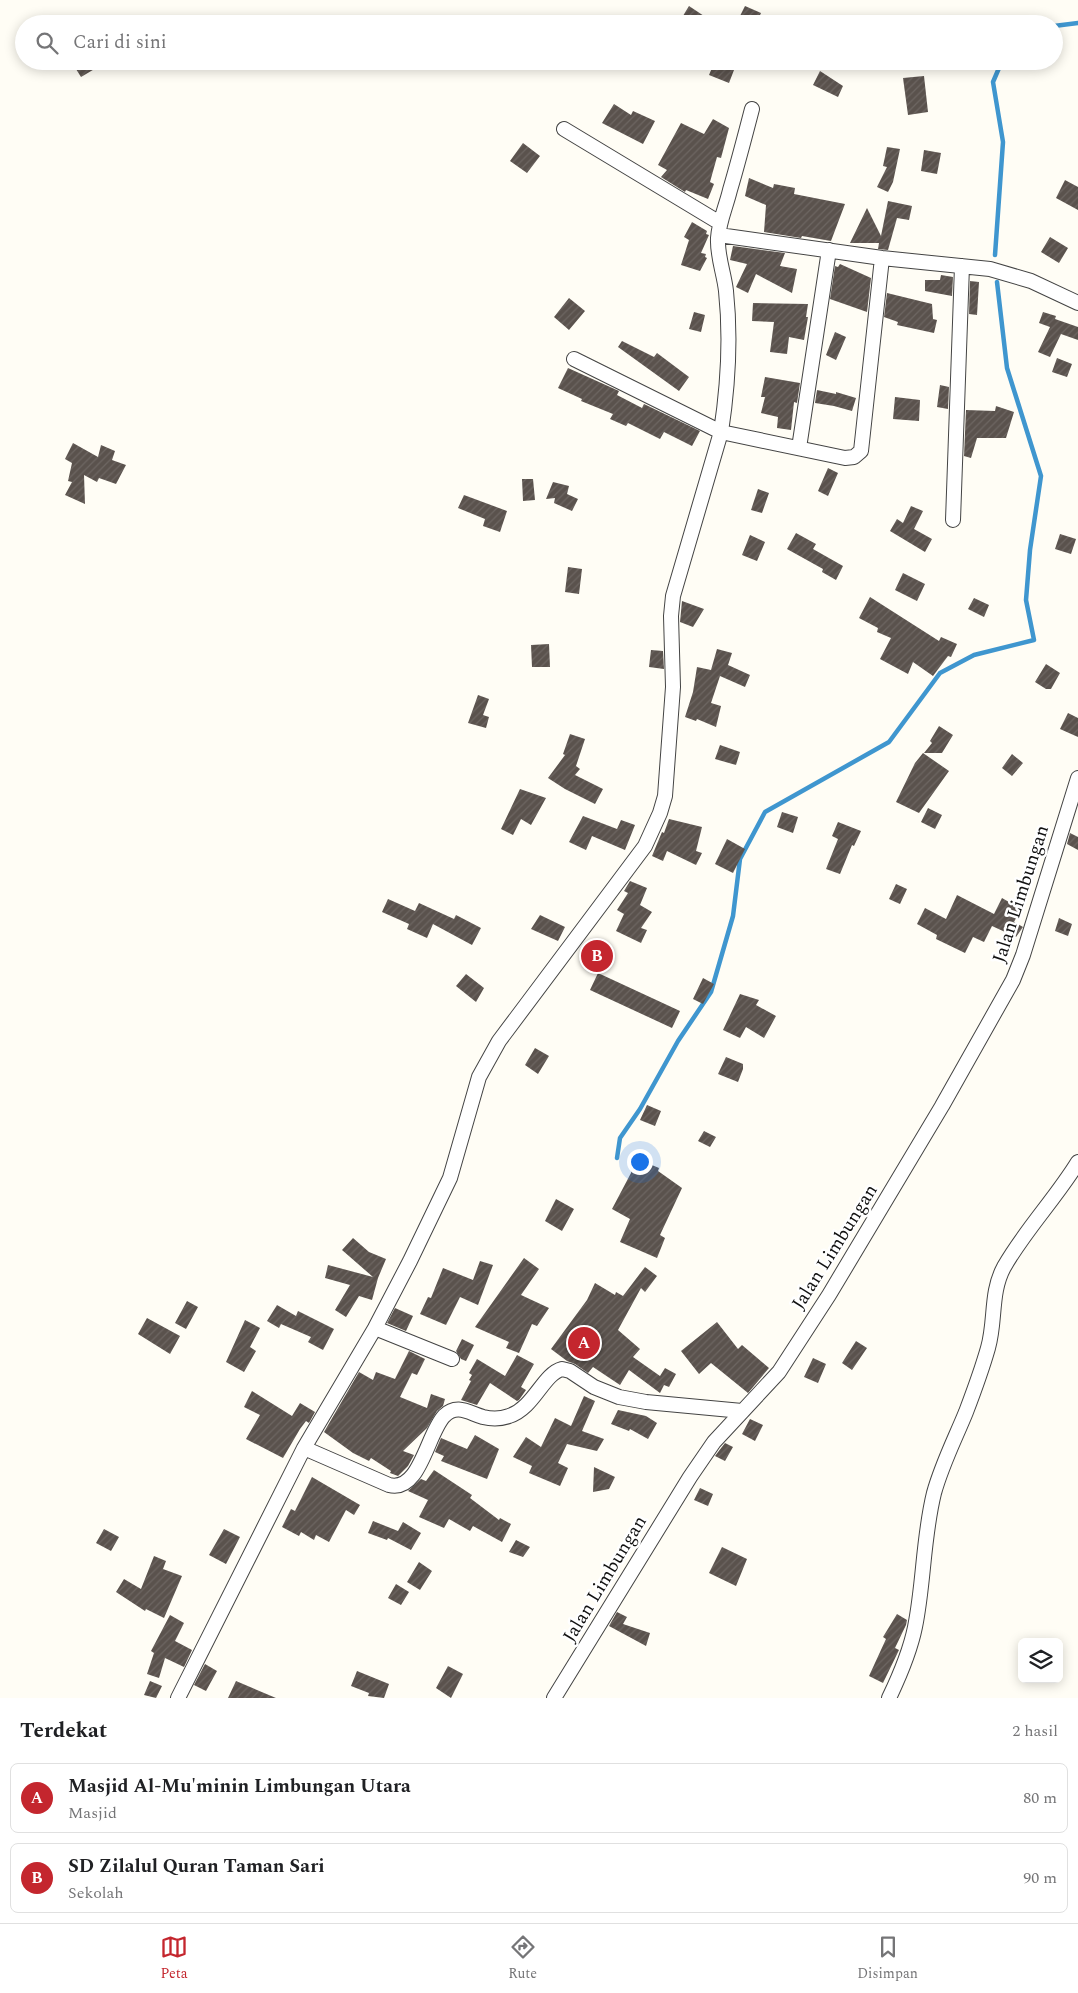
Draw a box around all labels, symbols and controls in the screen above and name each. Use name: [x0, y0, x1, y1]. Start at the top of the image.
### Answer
search box: [15, 15, 1063, 70]
text: Cari di sini: [73, 28, 167, 57]
icon: search: [33, 29, 61, 57]
street label: Jalan Limbungan: [985, 821, 1057, 967]
pin: B: [581, 937, 613, 975]
your location: [627, 1149, 653, 1175]
street label: Jalan Limbungan: [785, 1178, 885, 1316]
pin: A: [568, 1324, 600, 1362]
street label: Jalan Limbungan: [556, 1510, 654, 1648]
map controls: [1018, 1638, 1063, 1683]
button: layers: [1018, 1638, 1063, 1683]
text: Terdekat: [20, 1715, 107, 1747]
text: 2 hasil: [1012, 1719, 1058, 1743]
text: Masjid Al-Mu'minin Limbungan Utara: [68, 1772, 411, 1801]
text: A: [31, 1786, 43, 1810]
text: 80 m: [1023, 1786, 1057, 1810]
text: Masjid: [68, 1801, 117, 1825]
text: SD Zilalul Quran Taman Sari: [68, 1852, 325, 1881]
text: B: [31, 1866, 43, 1890]
text: 90 m: [1023, 1866, 1057, 1890]
text: Sekolah: [68, 1881, 124, 1905]
tab: Peta: [160, 1933, 188, 1984]
tab: Rute: [508, 1933, 537, 1984]
tab: Disimpan: [857, 1933, 918, 1984]

